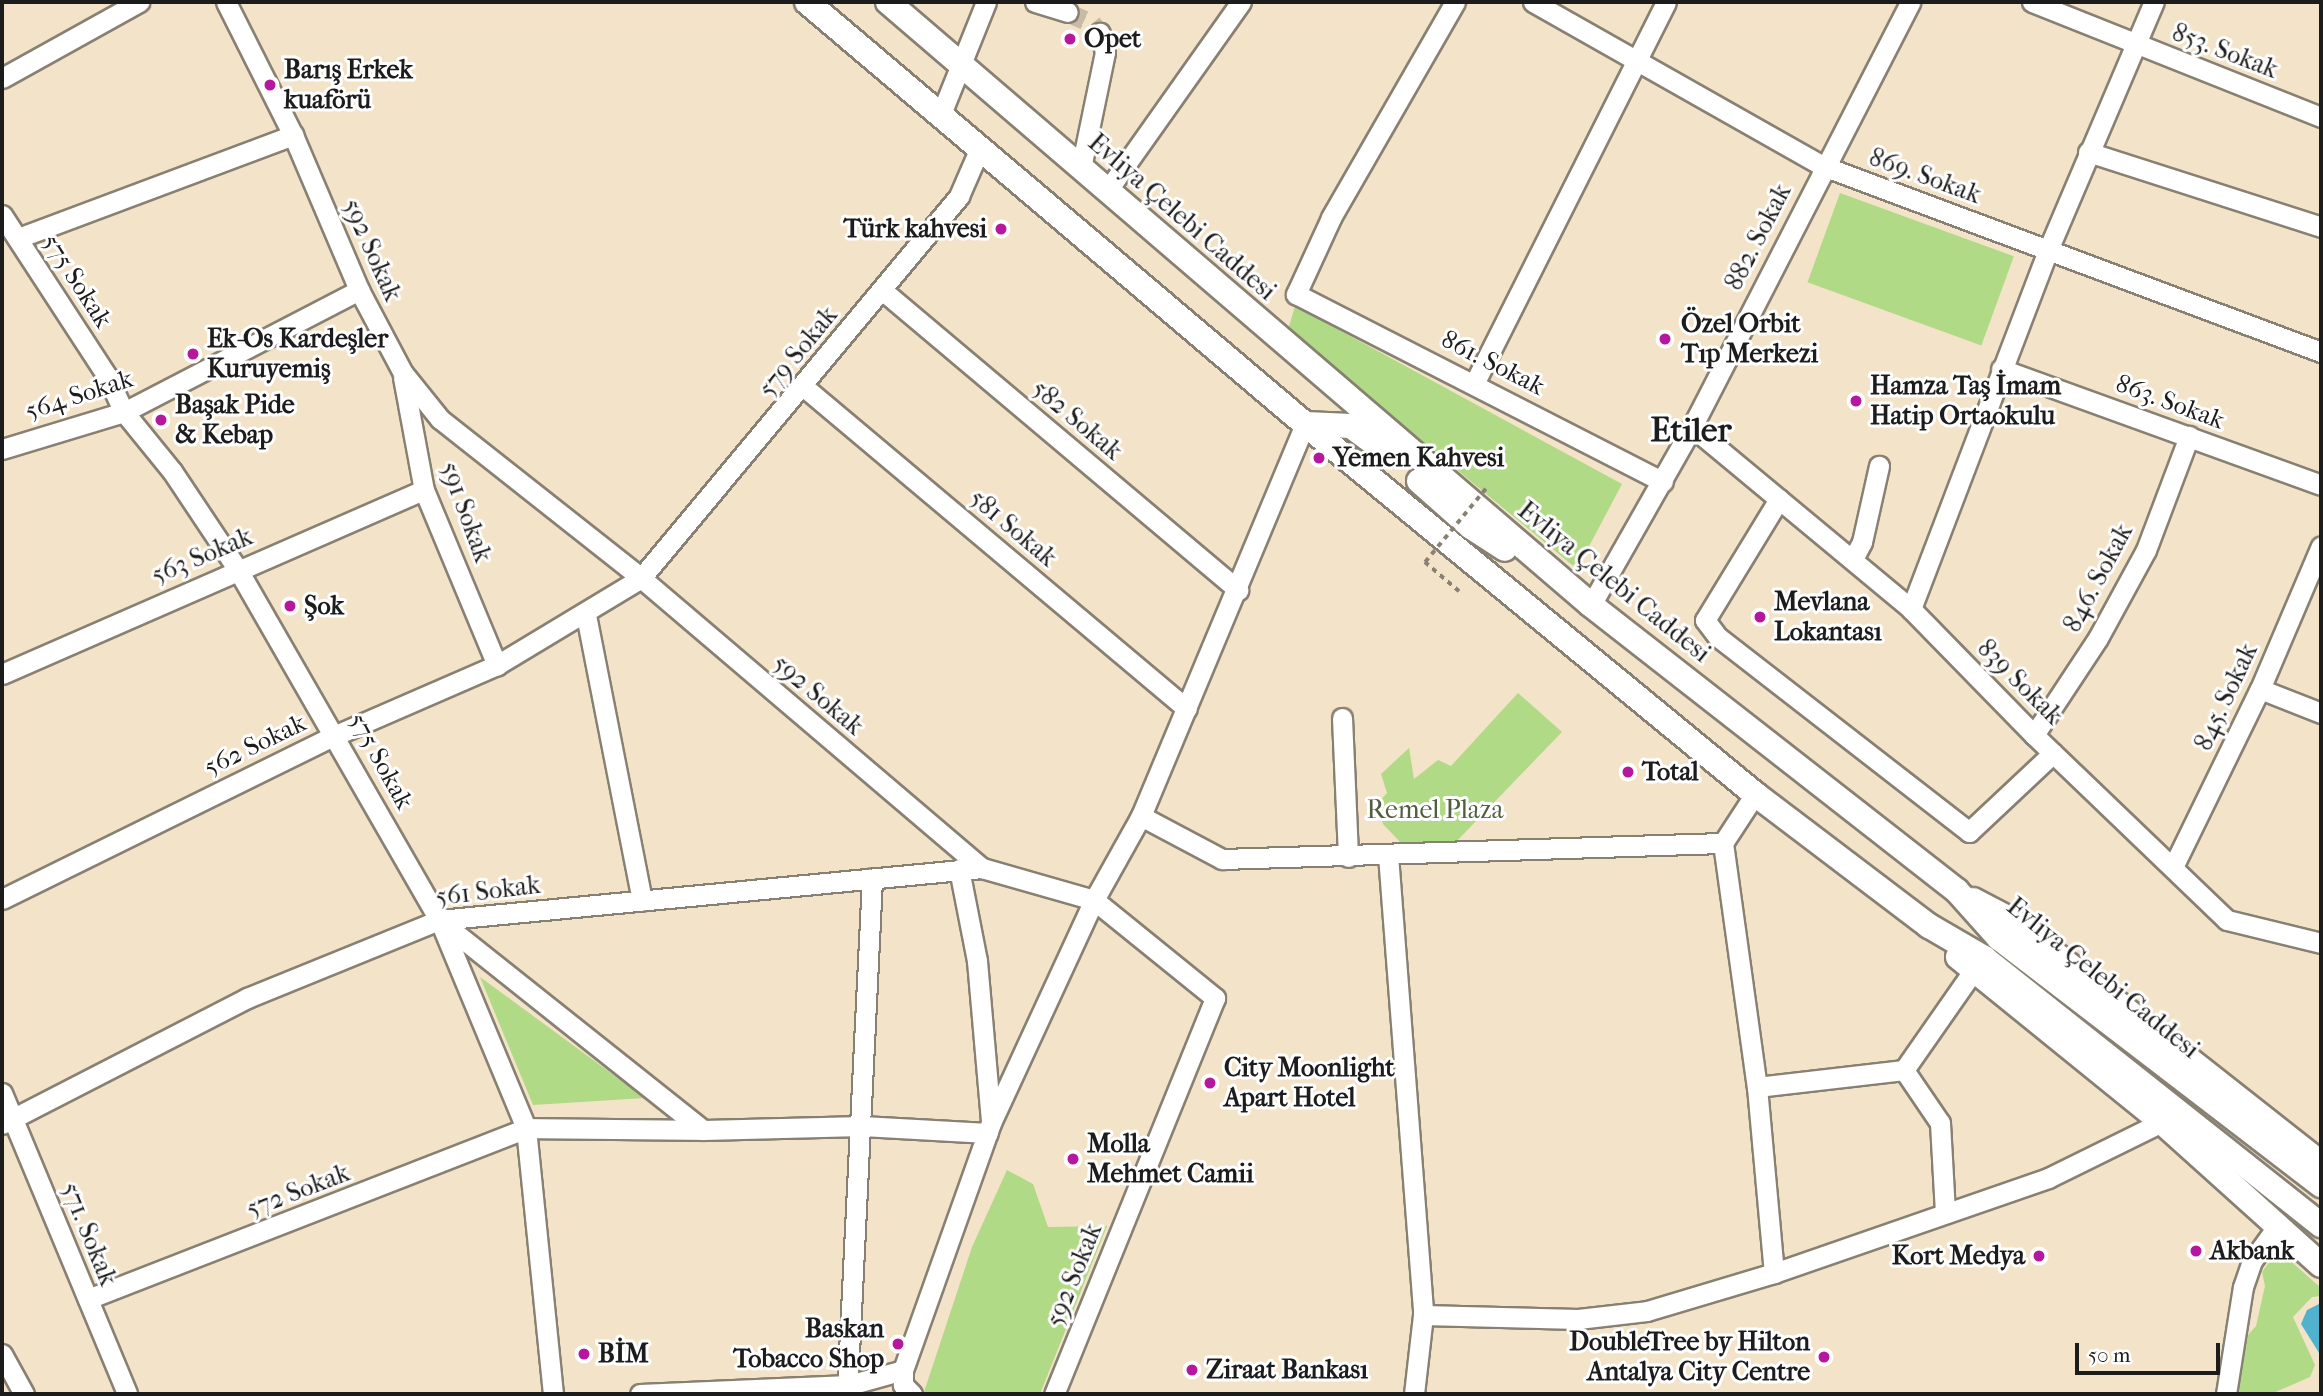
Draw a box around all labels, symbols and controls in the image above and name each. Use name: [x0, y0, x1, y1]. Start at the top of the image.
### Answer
street label: 853. Sokak: [2168, 17, 2282, 85]
place label: Opet: [1084, 23, 1141, 55]
marker: Opet: [1062, 31, 1078, 47]
place label: Barış Erkek kuaförü: [284, 54, 413, 116]
marker: Barış Erkek kuaförü: [262, 77, 278, 93]
street label: Evliya Çelebi Caddesi: [1082, 127, 1282, 307]
street label: 869. Sokak: [1865, 141, 1985, 211]
street label: 882. Sokak: [1718, 179, 1798, 295]
street label: 592 Sokak: [336, 194, 408, 306]
place label: Türk kahvesi: [843, 213, 987, 245]
marker: Türk kahvesi: [993, 221, 1009, 237]
street label: 575 Sokak: [35, 228, 119, 334]
street label: 579 Sokak: [752, 300, 844, 404]
place label: Özel Orbit Tıp Merkezi: [1681, 308, 1818, 370]
place label: Ek-Os Kardeşler Kuruyemiş: [207, 323, 388, 384]
street label: 861. Sokak: [1436, 324, 1550, 402]
marker: Özel Orbit Tıp Merkezi: [1655, 329, 1675, 349]
marker: Ek-Os Kardeşler Kuruyemiş: [185, 346, 201, 362]
street label: 564 Sokak: [21, 363, 137, 427]
street label: 863. Sokak: [2111, 368, 2229, 436]
place label: Hamza Taş İmam Hatip Ortaokulu: [1870, 370, 2061, 432]
street label: 582 Sokak: [1025, 373, 1129, 467]
place label: Başak Pide & Kebap: [175, 389, 295, 450]
marker: Hamza Taş İmam Hatip Ortaokulu: [1848, 393, 1864, 409]
district label: Etiler: [1651, 411, 1731, 451]
marker: Başak Pide & Kebap: [153, 412, 169, 428]
place label: Yemen Kahvesi: [1333, 442, 1504, 474]
marker: Yemen Kahvesi: [1311, 450, 1327, 466]
street label: 591 Sokak: [433, 457, 499, 567]
street label: 581 Sokak: [963, 483, 1063, 573]
street label: Evliya Çelebi Caddesi: [1511, 495, 1717, 669]
street label: 846. Sokak: [2056, 519, 2140, 637]
street label: 563 Sokak: [147, 521, 257, 591]
place label: Mevlana Lokantası: [1774, 586, 1882, 648]
place label: Şok: [304, 590, 344, 622]
marker: Şok: [282, 598, 298, 614]
marker: Mevlana Lokantası: [1752, 609, 1768, 625]
street label: 839 Sokak: [1971, 633, 2069, 731]
street label: 845. Sokak: [2188, 638, 2264, 756]
street label: 592 Sokak: [766, 648, 870, 742]
street label: 562 Sokak: [199, 707, 311, 783]
street label: 575 Sokak: [342, 707, 420, 815]
place label: Total: [1642, 756, 1699, 788]
marker: Total: [1620, 764, 1636, 780]
park label: Remel Plaza: [1367, 794, 1503, 826]
street label: 561 Sokak: [434, 869, 542, 913]
street label: Evliya Çelebi Caddesi: [2000, 891, 2206, 1065]
place label: City Moonlight Apart Hotel: [1224, 1052, 1395, 1114]
marker: City Moonlight Apart Hotel: [1202, 1075, 1218, 1091]
place label: Molla Mehmet Camii: [1087, 1128, 1254, 1190]
marker: Molla Mehmet Camii: [1065, 1151, 1081, 1167]
street label: 572 Sokak: [242, 1157, 354, 1225]
street label: 571. Sokak: [54, 1178, 124, 1290]
street label: 592 Sokak: [1039, 1219, 1109, 1331]
place label: Akbank: [2210, 1235, 2294, 1267]
place label: Kort Medya: [1892, 1240, 2025, 1272]
marker: Akbank: [2188, 1243, 2204, 1259]
marker: Kort Medya: [2031, 1248, 2047, 1264]
place label: Baskan Tobacco Shop: [733, 1313, 884, 1374]
place label: DoubleTree by Hilton Antalya City Centre: [1569, 1326, 1810, 1388]
scale bar: [2078, 1330, 2223, 1374]
marker: Baskan Tobacco Shop: [890, 1336, 906, 1352]
place label: BİM: [598, 1338, 649, 1370]
text: 50 m: [2088, 1343, 2131, 1367]
marker: BİM: [576, 1346, 592, 1362]
marker: DoubleTree by Hilton Antalya City Centre: [1816, 1349, 1832, 1365]
place label: Ziraat Bankası: [1206, 1354, 1368, 1386]
marker: Ziraat Bankası: [1184, 1362, 1200, 1378]

